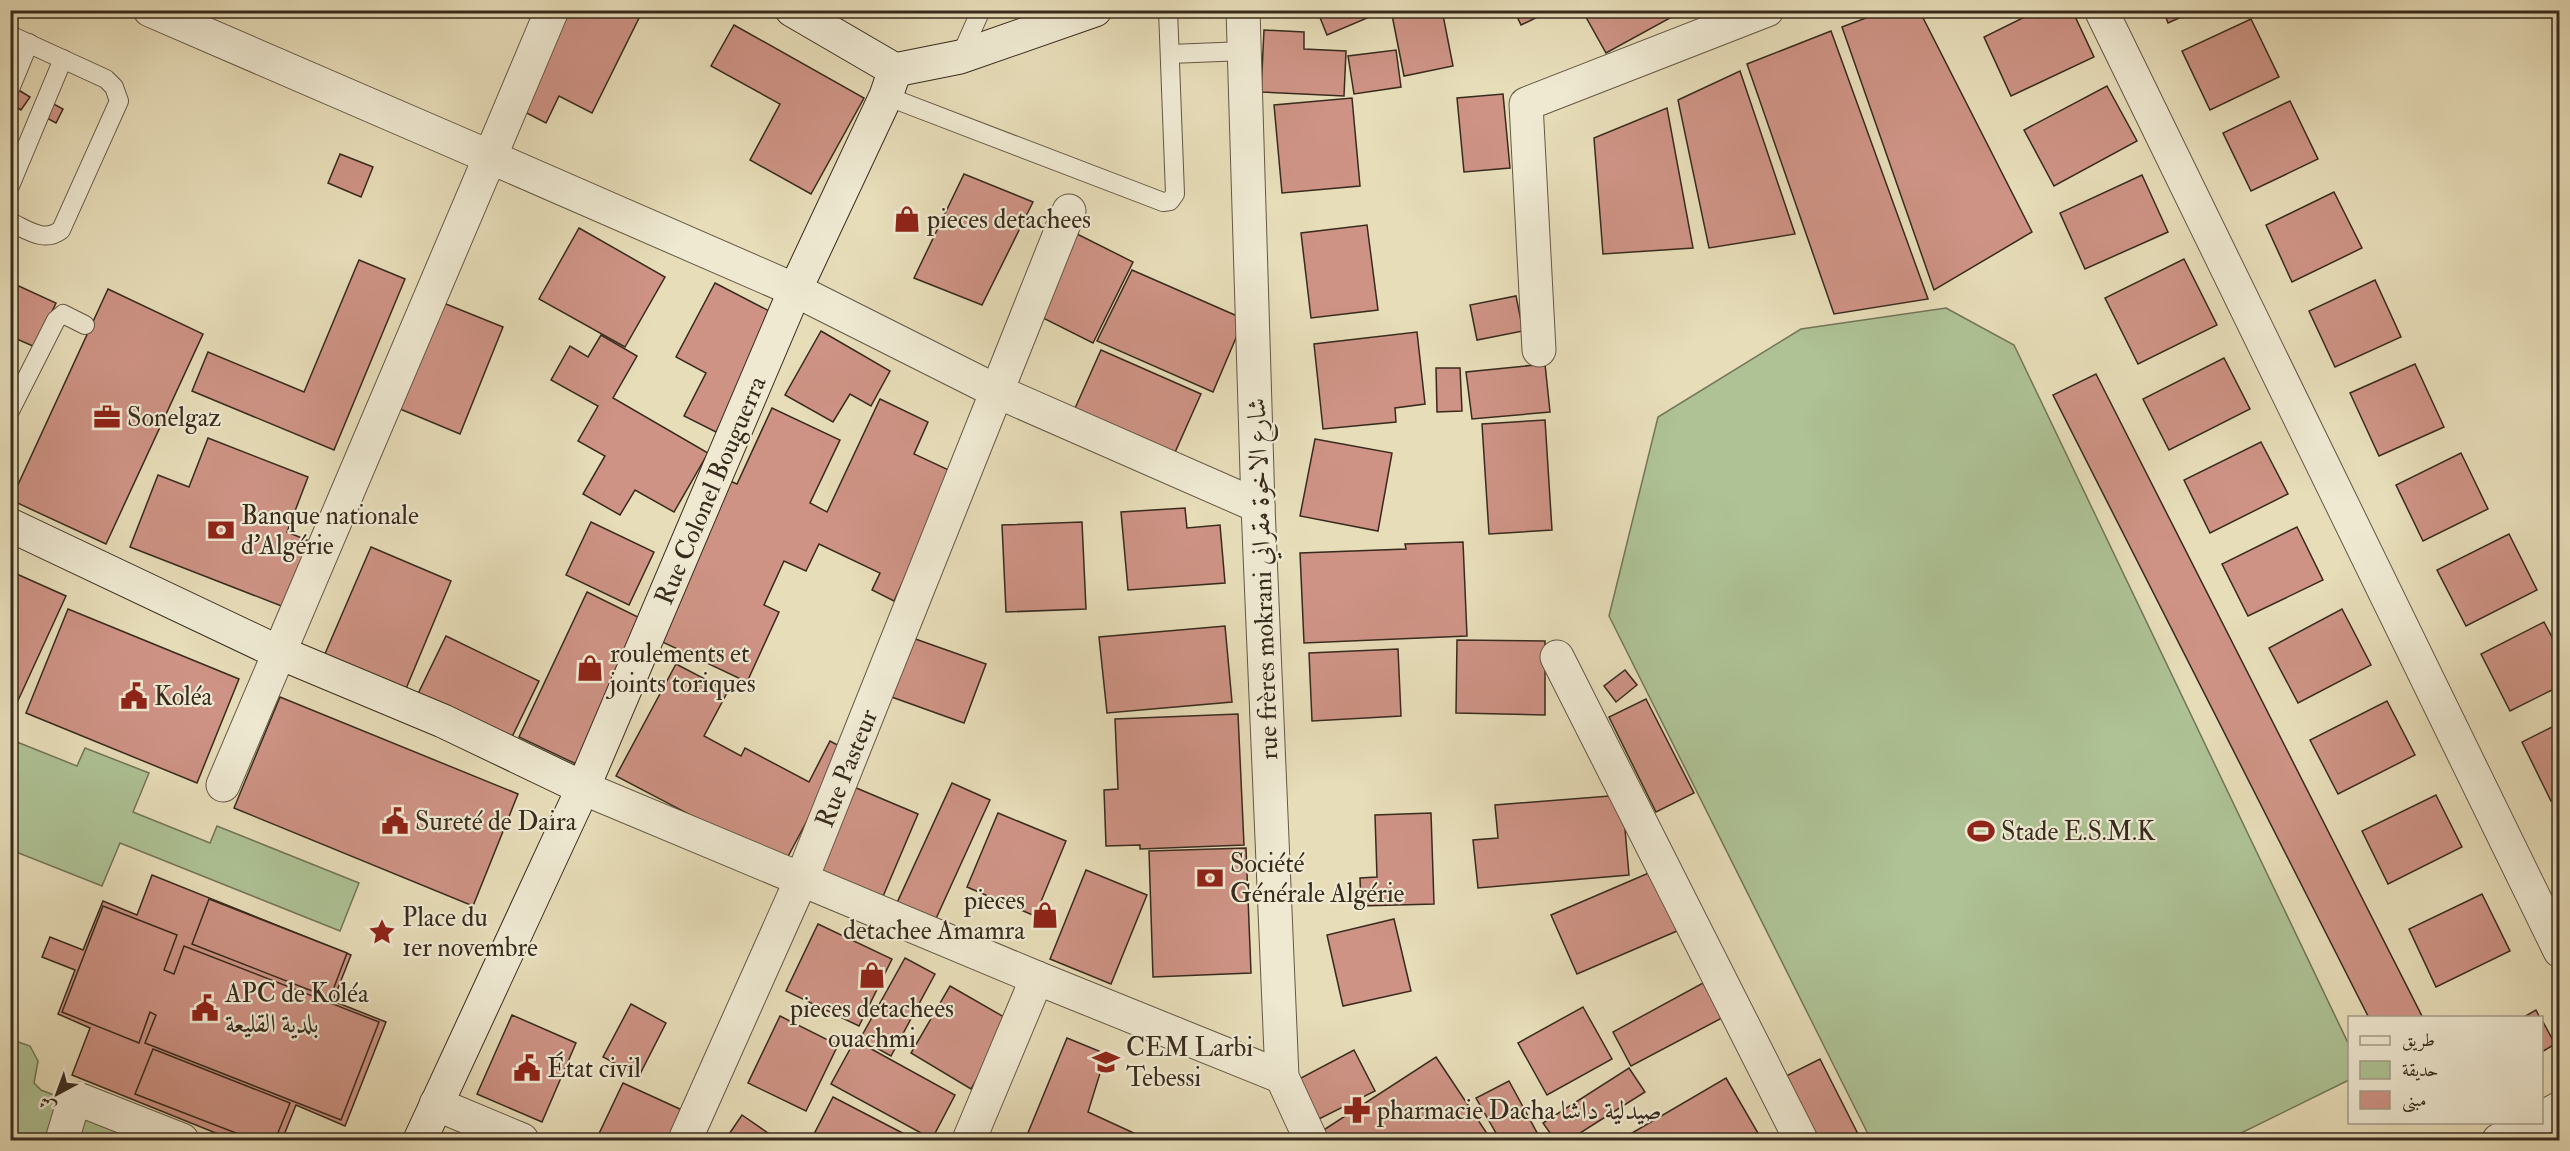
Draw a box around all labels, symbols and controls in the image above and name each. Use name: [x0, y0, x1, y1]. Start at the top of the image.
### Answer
shop icon: pieces detachees: [892, 204, 922, 234]
place label: pieces detachees: [926, 204, 1091, 237]
street label: Rue Colonel Bouguerra: [648, 371, 774, 610]
street label: rue frères mokrani شارع الاخوة مقراني: [1241, 397, 1290, 760]
office icon: Sonelgaz: [92, 402, 122, 432]
place label: Sonelgaz: [127, 402, 221, 434]
place label: Banque nationale d'Algérie: [241, 500, 419, 562]
bank icon: Banque nationale d'Algérie: [206, 515, 236, 545]
place label: roulements et joints toriques: [605, 638, 756, 700]
shop icon: roulements et joints toriques: [575, 653, 605, 683]
public building icon: Koléa: [119, 681, 149, 711]
place label: Koléa: [154, 681, 213, 713]
street label: Rue Pasteur: [809, 704, 885, 832]
public building icon: Sureté de Daira: [380, 806, 410, 836]
place label: Sureté de Daira: [415, 806, 577, 838]
sports icon: Stade E.S.M.K: [1966, 816, 1996, 846]
place label: Stade E.S.M.K: [2001, 816, 2156, 848]
place label: Société Générale Algérie: [1230, 848, 1405, 910]
bank icon: Société Générale Algérie: [1195, 863, 1225, 893]
place label: pieces detachee Amamra: [843, 885, 1025, 947]
shop icon: pieces detachee Amamra: [1030, 900, 1060, 930]
place label: Place du 1er novembre: [402, 902, 538, 964]
place icon: Place du 1er novembre: [367, 917, 397, 947]
shop icon: pieces detachees ouachmi: [857, 960, 887, 990]
place label: APC de Koléa بلدية القليعة: [224, 978, 369, 1040]
public building icon: APC de Koléa بلدية القليعة: [190, 993, 220, 1023]
place label: pieces detachees ouachmi: [789, 993, 954, 1055]
legend: [2348, 1016, 2543, 1124]
text: طريق: [2402, 1029, 2435, 1052]
place label: CEM Larbi Tebessi: [1126, 1032, 1253, 1094]
school or university icon: CEM Larbi Tebessi: [1091, 1047, 1121, 1077]
place label: État civil: [547, 1051, 641, 1085]
public building icon: État civil: [512, 1053, 542, 1083]
text: حديقة: [2402, 1059, 2438, 1082]
north arrow: [27, 1064, 87, 1124]
text: مبنى: [2402, 1089, 2427, 1113]
text: ش: [35, 1092, 60, 1117]
pharmacy icon: pharmacie Dacha صيدلية داشا: [1342, 1095, 1372, 1125]
place label: pharmacie Dacha صيدلية داشا: [1376, 1095, 1662, 1128]

